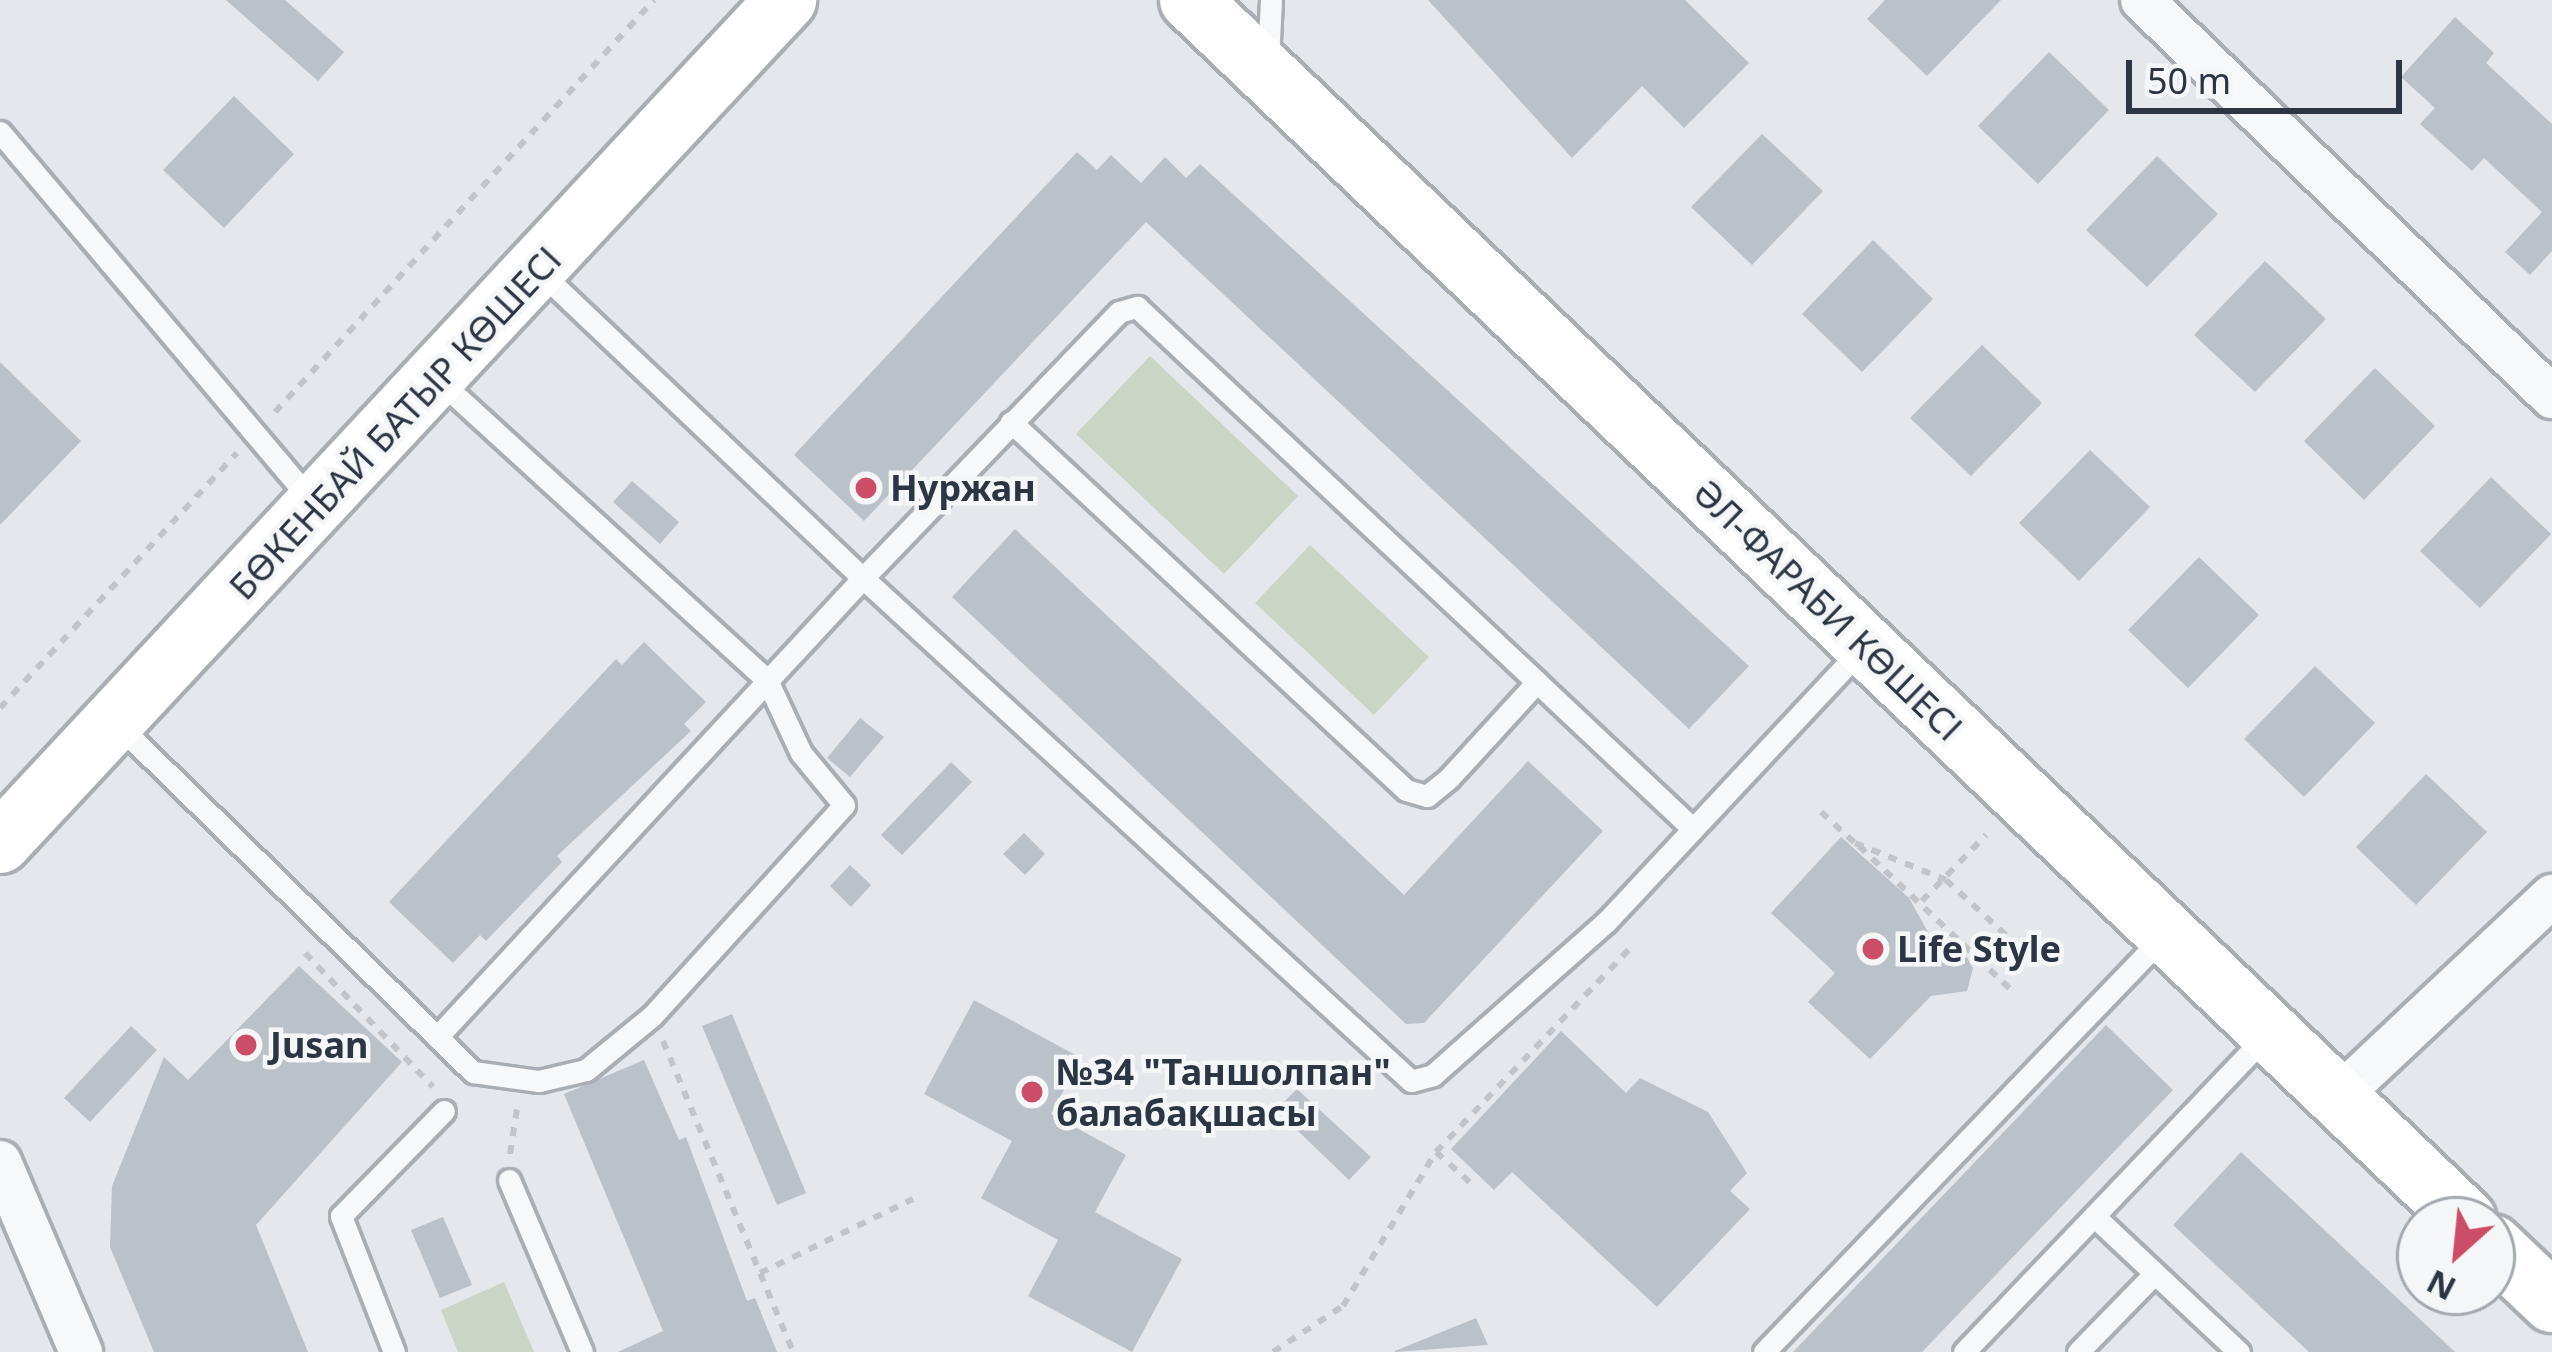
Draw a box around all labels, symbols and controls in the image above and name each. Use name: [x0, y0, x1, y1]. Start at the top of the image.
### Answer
scale bar: [2132, 36, 2408, 110]
text: 50 m: [2147, 56, 2231, 105]
street label: БӨКЕНБАЙ БАТЫР КӨШЕСІ: [220, 238, 570, 608]
place label: Нуржан: [890, 466, 1036, 510]
street label: ӘЛ-ФАРАБИ КӨШЕСІ: [1685, 471, 1971, 749]
marker: Нуржан: [853, 475, 879, 501]
place label: Life Style: [1897, 927, 2061, 971]
marker: Life Style: [1860, 936, 1886, 962]
place label: Jusan: [270, 1023, 368, 1067]
marker: Jusan: [233, 1032, 259, 1058]
place label: №34 "Таншолпан" балабақшасы: [1056, 1049, 1391, 1134]
marker: №34 "Таншолпан" балабақшасы: [1019, 1079, 1045, 1105]
north arrow: [2396, 1196, 2516, 1316]
text: N: [2419, 1260, 2463, 1312]

